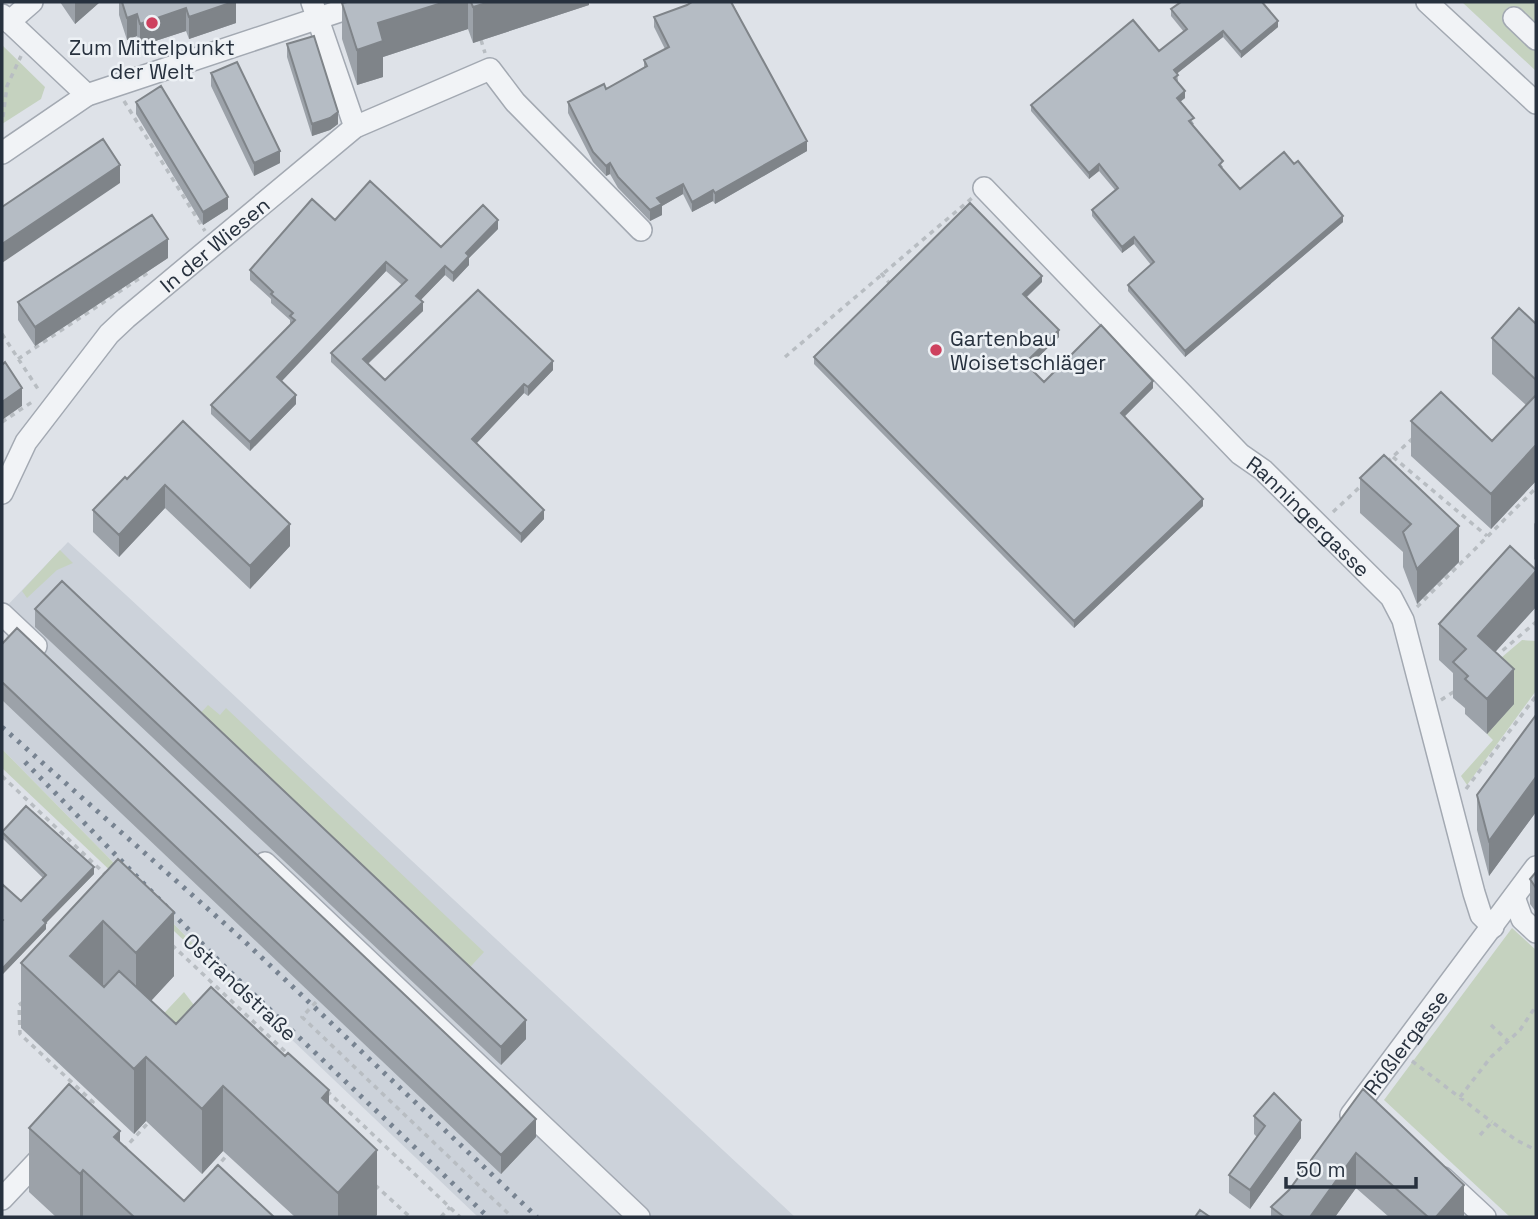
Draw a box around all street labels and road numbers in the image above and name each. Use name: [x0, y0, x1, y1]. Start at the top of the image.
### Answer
street label: In der Wiesen: [154, 191, 275, 298]
street label: Ranningergasse: [1242, 449, 1376, 583]
street label: Ostrandstraße: [177, 927, 303, 1047]
street label: Rößlergasse: [1357, 984, 1454, 1100]

